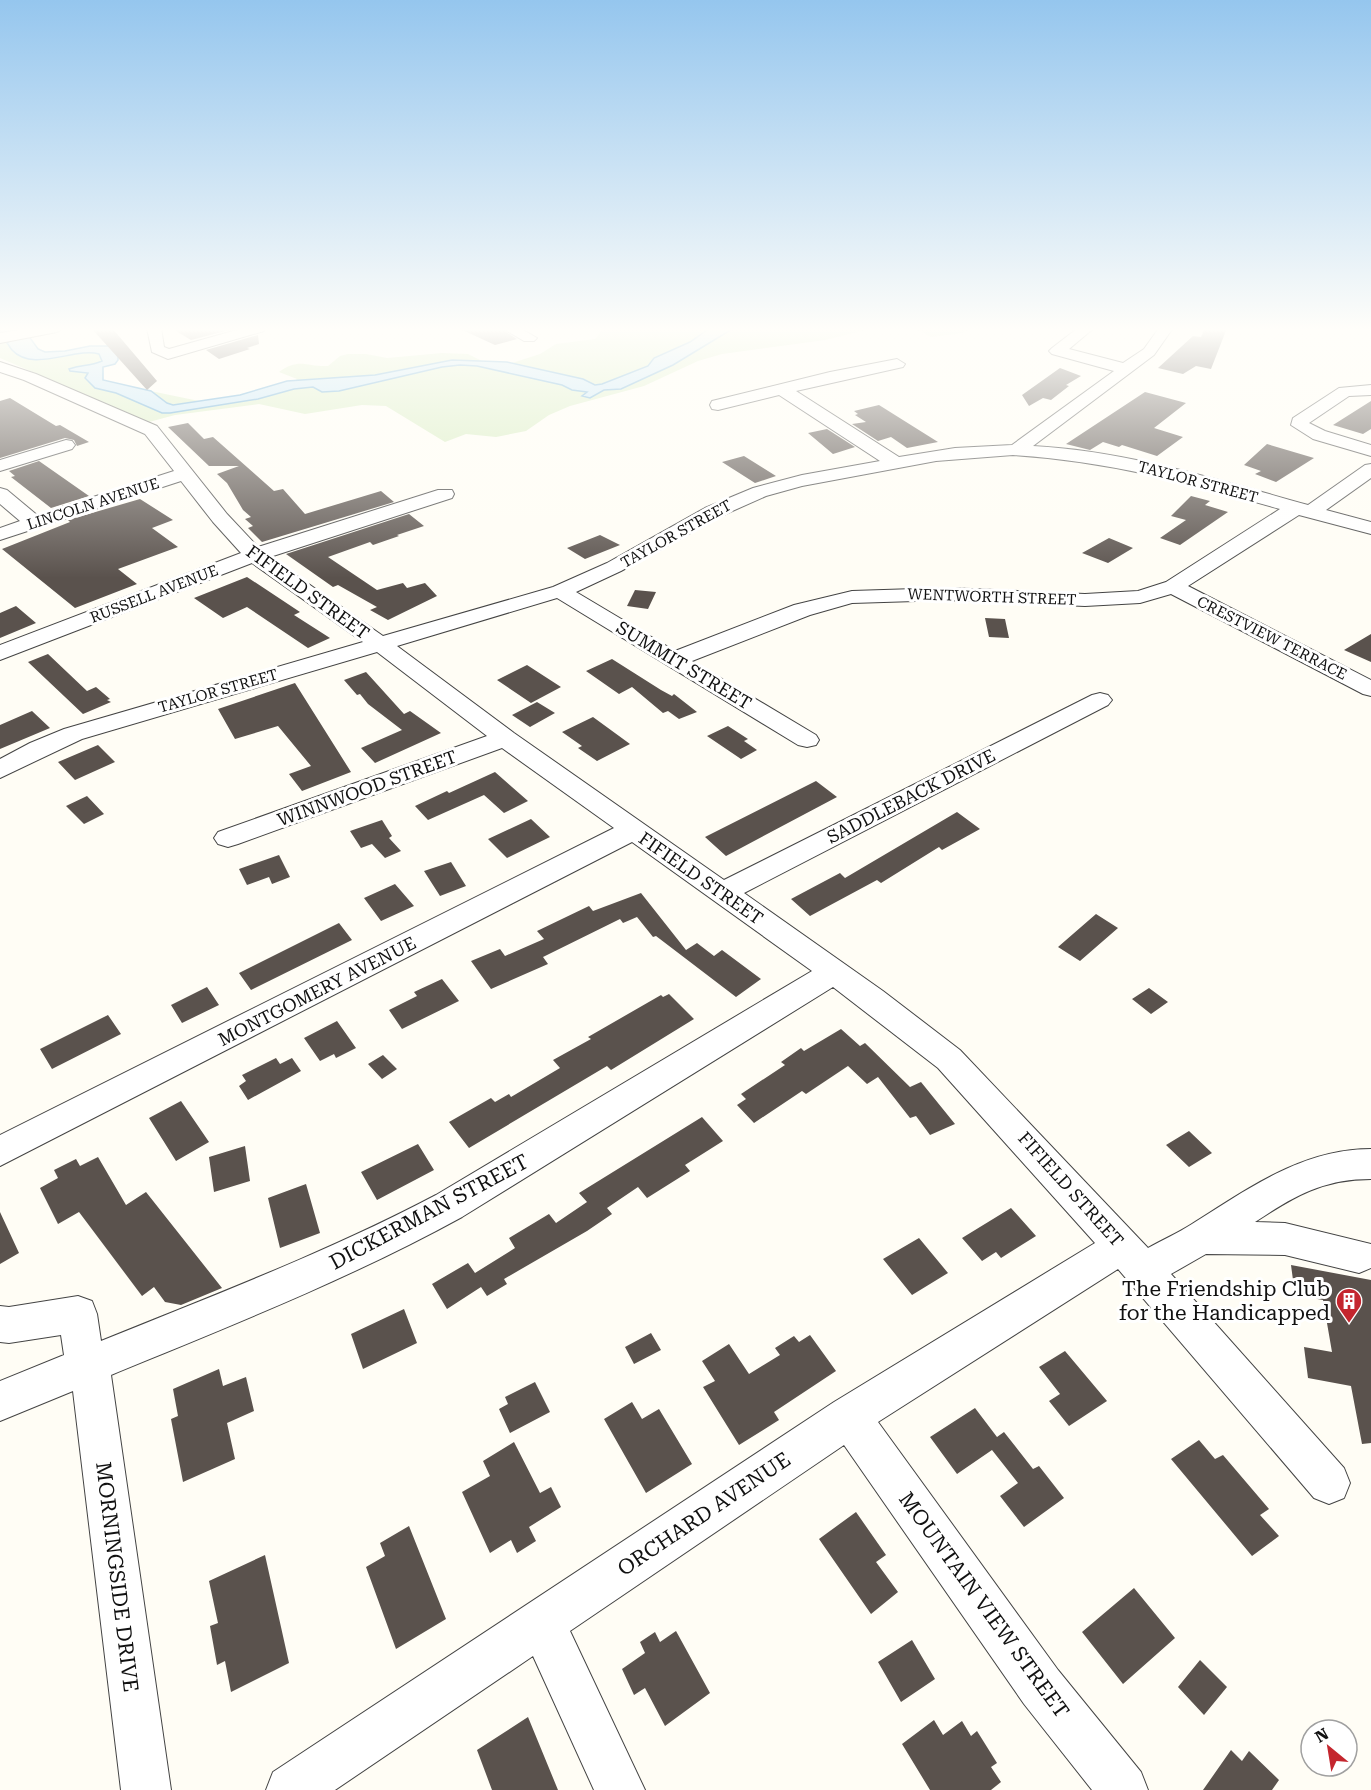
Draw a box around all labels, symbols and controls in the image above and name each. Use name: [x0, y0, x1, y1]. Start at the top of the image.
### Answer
street label: TAYLOR STREET: [1136, 457, 1260, 507]
street label: LINCOLN AVENUE: [25, 474, 161, 534]
street label: TAYLOR STREET: [618, 496, 734, 572]
street label: FIFIELD STREET: [242, 540, 374, 644]
street label: RUSSELL AVENUE: [87, 561, 221, 627]
street label: WENTWORTH STREET: [907, 585, 1077, 609]
street label: CRESTVIEW TERRACE: [1194, 592, 1350, 684]
street label: SUMMIT STREET: [613, 616, 755, 714]
street label: TAYLOR STREET: [156, 665, 280, 717]
street label: SADDLEBACK DRIVE: [823, 744, 999, 848]
street label: WINNWOOD STREET: [274, 746, 460, 830]
street label: FIFIELD STREET: [635, 827, 767, 929]
street label: MONTGOMERY AVENUE: [215, 932, 419, 1050]
street label: FIFIELD STREET: [1014, 1127, 1128, 1251]
street label: DICKERMAN STREET: [326, 1149, 532, 1275]
place label: The Friendship Club for the Handicapped: [1119, 1277, 1331, 1325]
building icon: The Friendship Club for the Handicapped: [1334, 1286, 1364, 1324]
street label: ORCHARD AVENUE: [613, 1447, 795, 1581]
street label: MORNINGSIDE DRIVE: [91, 1460, 143, 1694]
street label: MOUNTAIN VIEW STREET: [894, 1488, 1074, 1722]
north arrow: [1299, 1718, 1359, 1778]
text: N: [1312, 1724, 1332, 1747]

